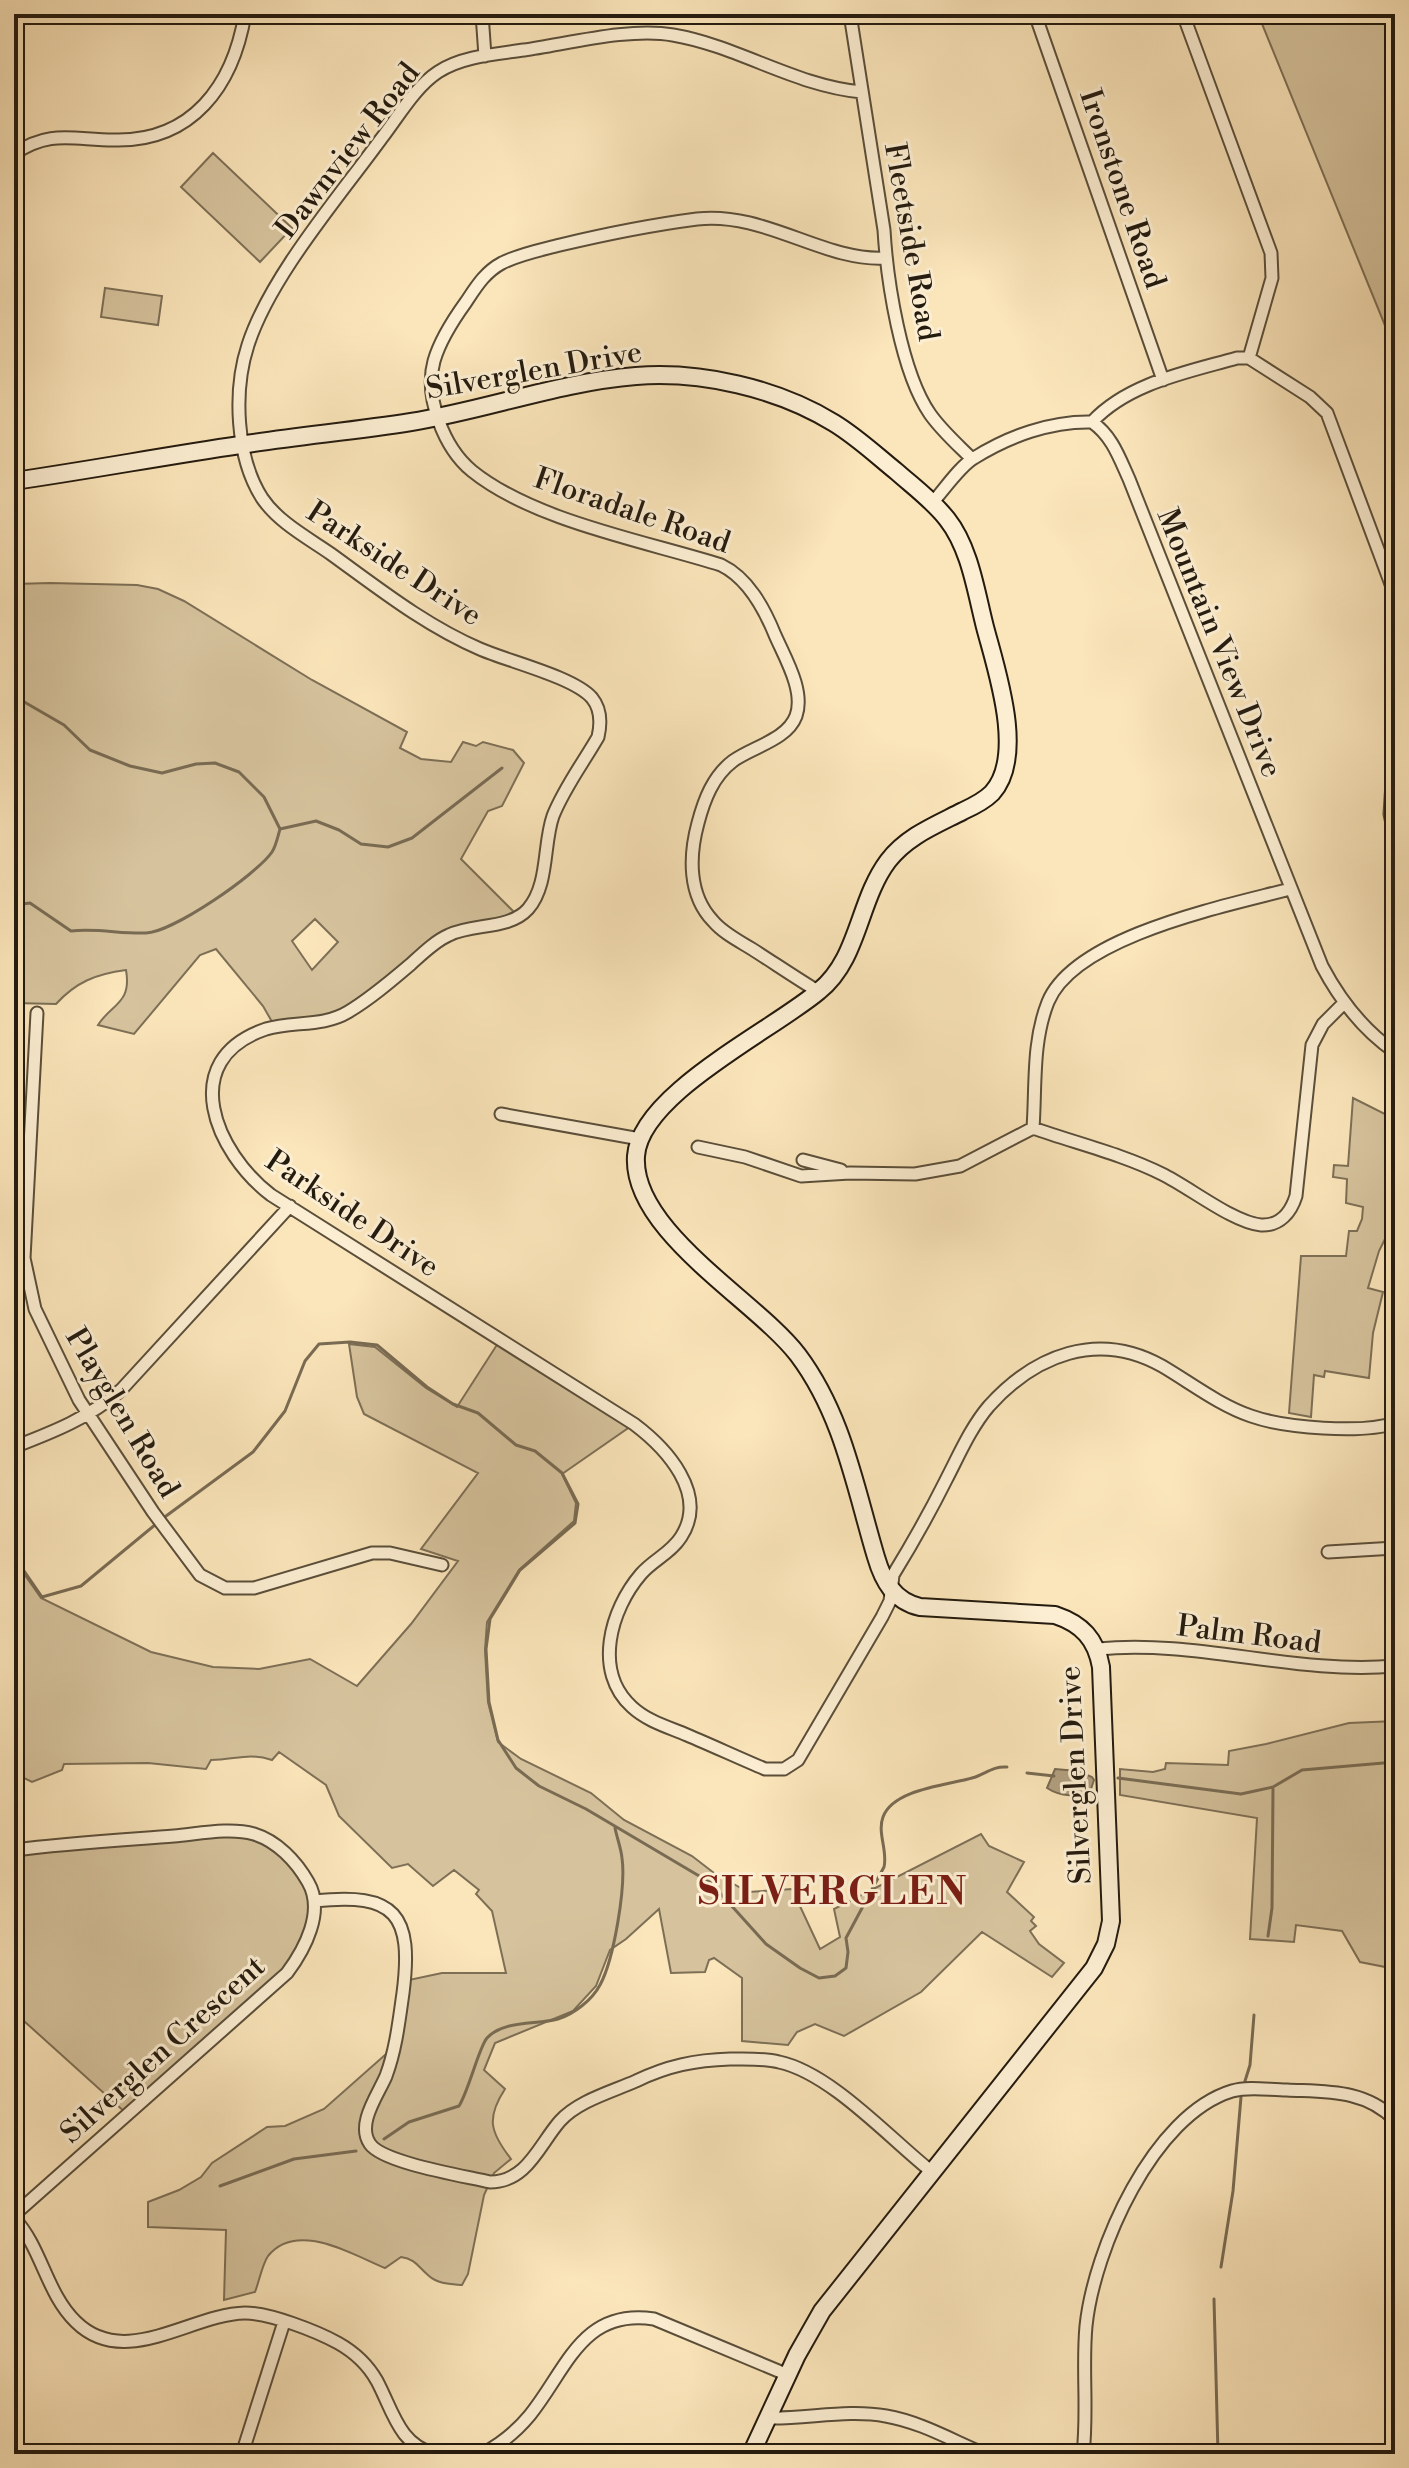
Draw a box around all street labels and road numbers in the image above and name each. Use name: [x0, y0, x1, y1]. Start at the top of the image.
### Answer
street label: Dawnview Road: [267, 55, 429, 247]
street label: Ironstone Road: [1070, 84, 1174, 294]
street label: Fleetside Road: [875, 140, 947, 344]
street label: Silverglen Drive: [423, 333, 645, 409]
street label: Floradale Road: [529, 460, 735, 562]
street label: Parkside Drive: [299, 493, 489, 635]
street label: Mountain View Drive: [1148, 503, 1290, 783]
street label: Parkside Drive: [258, 1142, 446, 1286]
street label: Playglen Road: [56, 1321, 188, 1505]
street label: Palm Road: [1175, 1607, 1323, 1663]
street label: Silverglen Drive: [1051, 1665, 1101, 1885]
street label: Silverglen Crescent: [53, 1948, 274, 2152]

